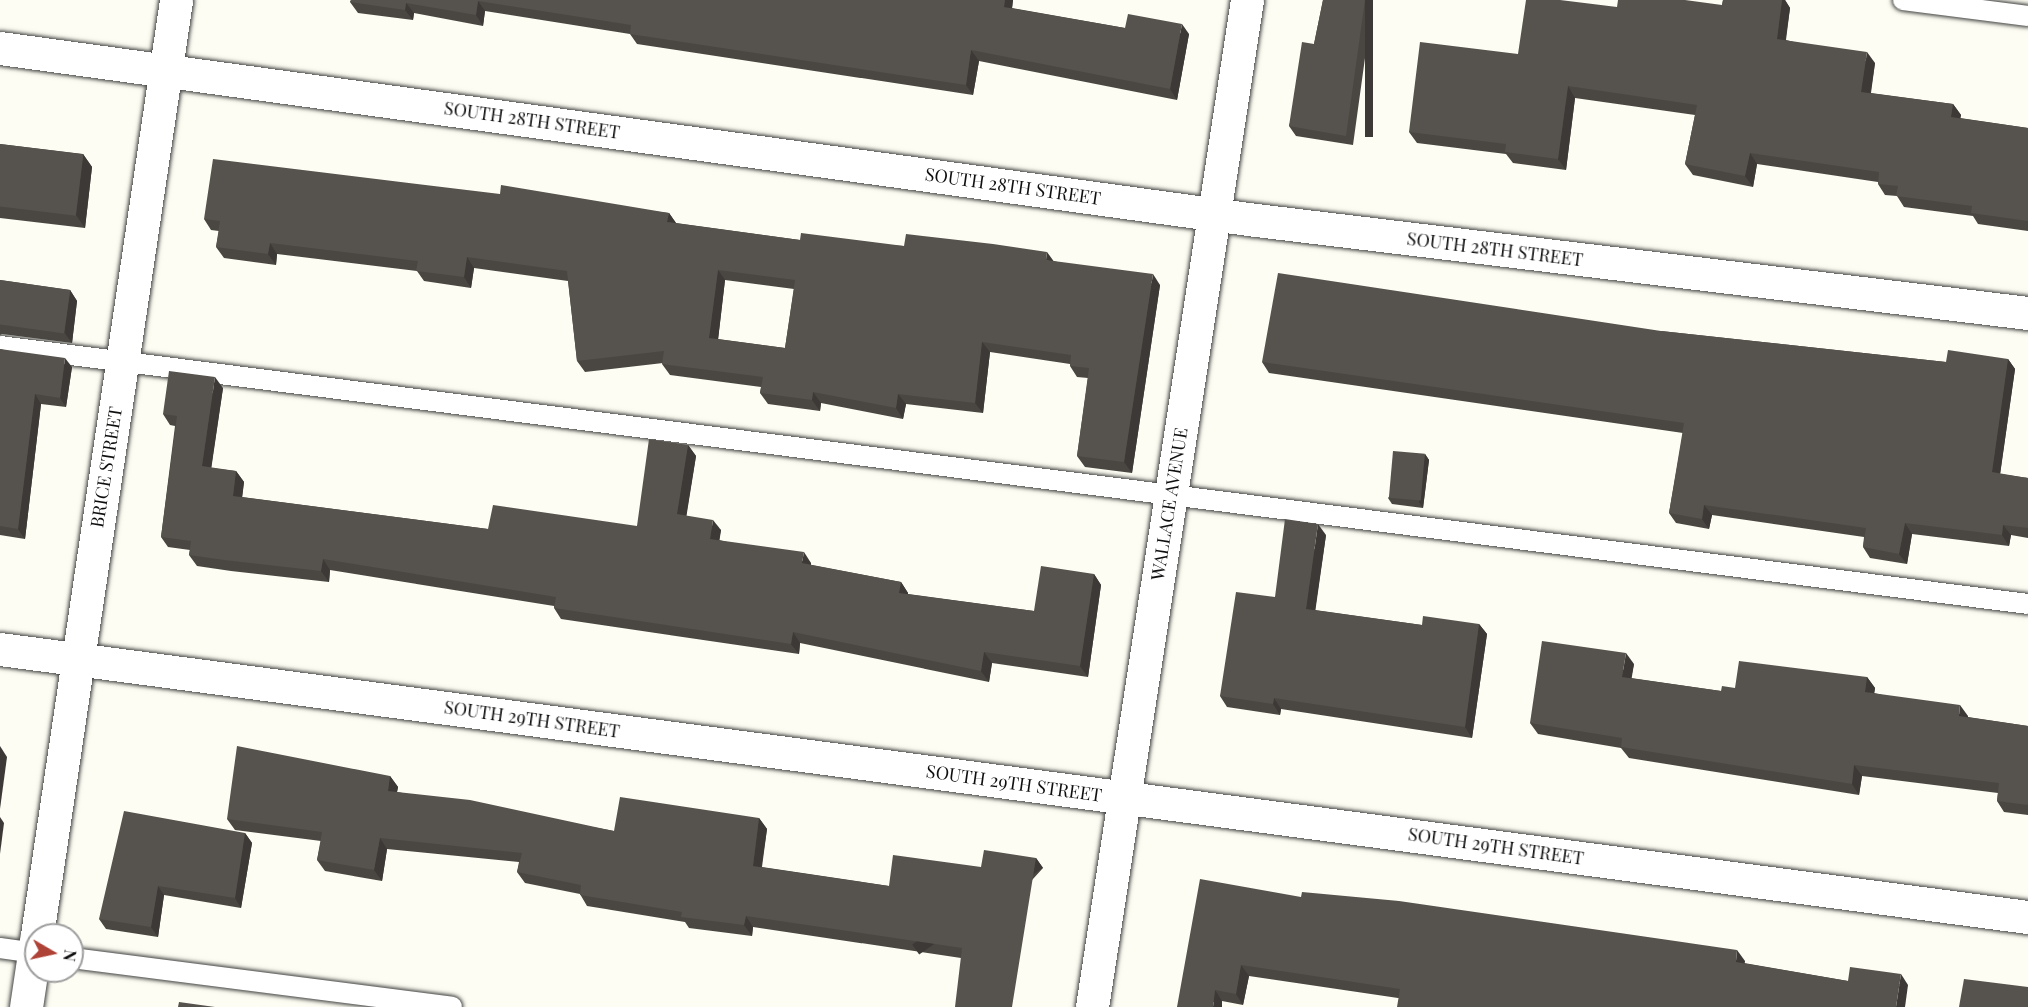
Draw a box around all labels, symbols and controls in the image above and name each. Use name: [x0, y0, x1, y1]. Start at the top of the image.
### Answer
street label: SOUTH 28TH STREET: [443, 97, 621, 143]
street label: SOUTH 28TH STREET: [924, 163, 1102, 209]
street label: SOUTH 28TH STREET: [1406, 227, 1584, 271]
street label: BRICE STREET: [86, 405, 126, 529]
street label: WALLACE AVENUE: [1146, 426, 1192, 582]
street label: SOUTH 29TH STREET: [443, 696, 621, 742]
street label: SOUTH 29TH STREET: [925, 760, 1103, 806]
street label: SOUTH 29TH STREET: [1407, 823, 1585, 869]
north arrow: [24, 923, 84, 983]
text: N: [59, 948, 82, 963]

